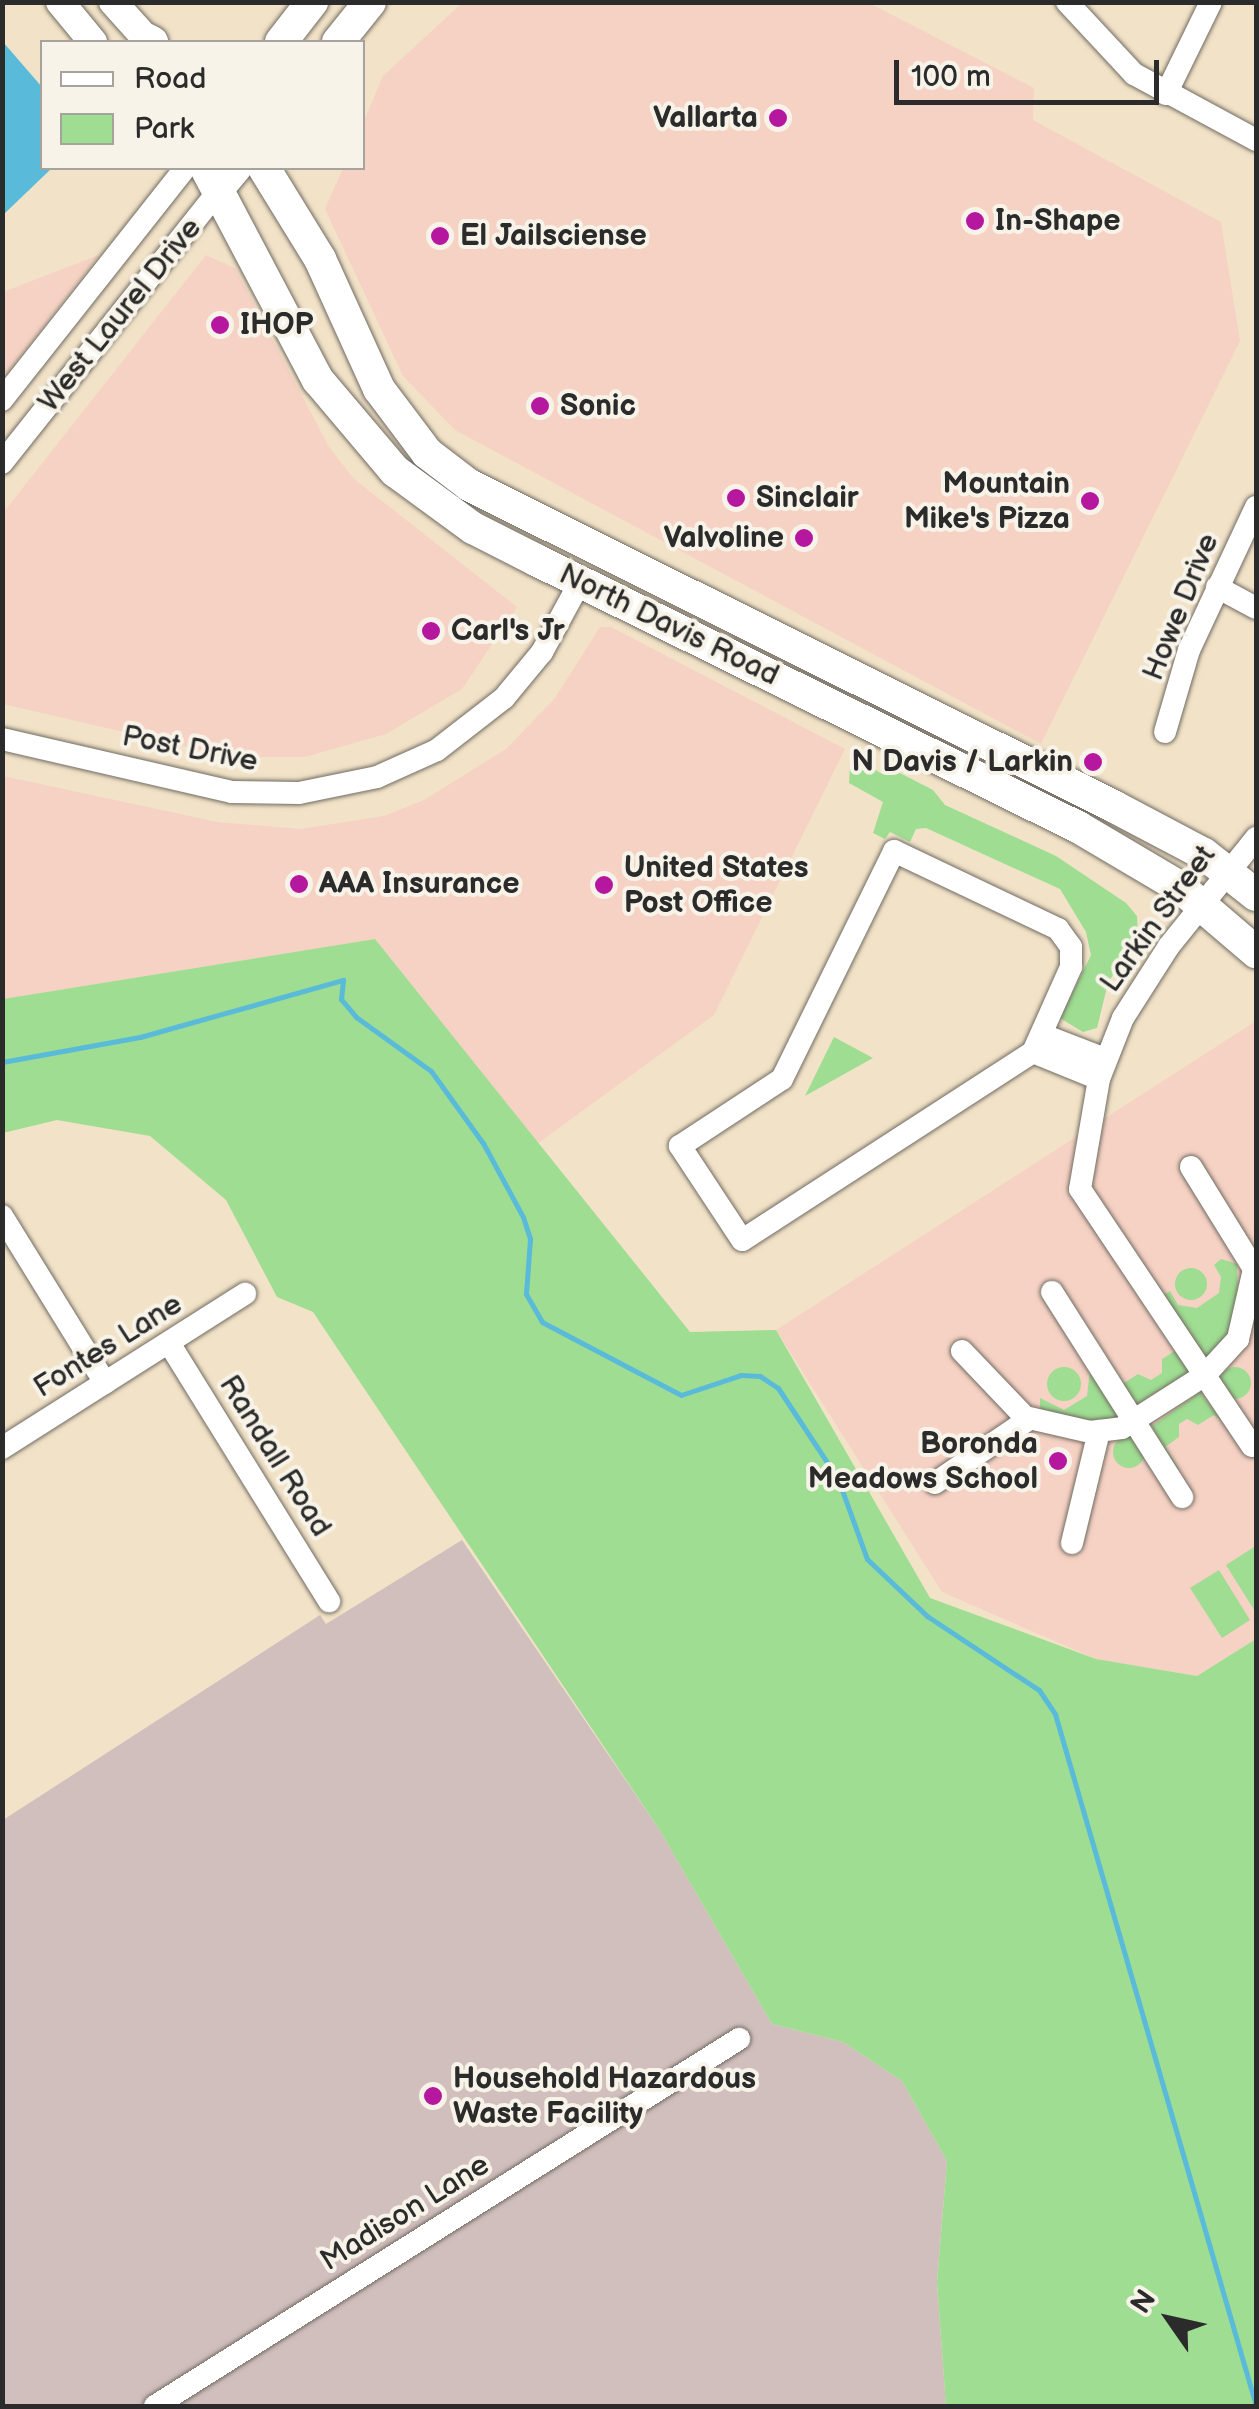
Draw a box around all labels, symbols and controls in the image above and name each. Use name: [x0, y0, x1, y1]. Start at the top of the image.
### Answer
legend: [40, 40, 365, 170]
scale bar: [899, 40, 1164, 102]
text: 100 m: [911, 59, 991, 95]
text: Road: [134, 61, 207, 97]
place label: Vallarta: [653, 100, 758, 136]
marker: Vallarta: [767, 107, 789, 129]
text: Park: [134, 111, 194, 147]
place label: In-Shape: [995, 203, 1121, 239]
marker: In-Shape: [964, 210, 986, 232]
street label: West Laurel Drive: [31, 211, 209, 419]
place label: El Jailsciense: [460, 218, 647, 254]
marker: El Jailsciense: [429, 225, 451, 247]
place label: IHOP: [240, 307, 313, 343]
marker: IHOP: [209, 314, 231, 336]
place label: Sonic: [560, 388, 636, 424]
marker: Sonic: [529, 395, 551, 417]
place label: Mountain Mike's Pizza: [904, 466, 1070, 536]
place label: Sinclair: [756, 480, 859, 516]
marker: Sinclair: [725, 487, 747, 509]
marker: Mountain Mike's Pizza: [1079, 490, 1101, 512]
place label: Valvoline: [663, 520, 784, 556]
marker: Valvoline: [793, 527, 815, 549]
street label: Howe Drive: [1135, 528, 1227, 686]
street label: North Davis Road: [553, 556, 785, 694]
place label: Carl's Jr: [451, 613, 565, 649]
marker: Carl's Jr: [420, 620, 442, 642]
street label: Post Drive: [119, 718, 261, 780]
place label: N Davis / Larkin: [852, 744, 1073, 780]
marker: N Davis / Larkin: [1082, 751, 1104, 773]
street label: Larkin Street: [1093, 838, 1223, 1000]
place label: United States Post Office: [624, 850, 808, 920]
place label: AAA Insurance: [319, 866, 520, 902]
marker: AAA Insurance: [288, 873, 310, 895]
marker: United States Post Office: [593, 874, 615, 896]
street label: Fontes Lane: [27, 1286, 189, 1406]
street label: Randall Road: [211, 1369, 339, 1543]
place label: Boronda Meadows School: [808, 1426, 1038, 1496]
marker: Boronda Meadows School: [1047, 1450, 1069, 1472]
place label: Household Hazardous Waste Facility: [453, 2061, 756, 2132]
marker: Household Hazardous Waste Facility: [422, 2085, 444, 2107]
street label: Madison Lane: [314, 2147, 496, 2279]
north arrow: [1119, 2269, 1219, 2369]
text: N: [1124, 2284, 1163, 2320]

